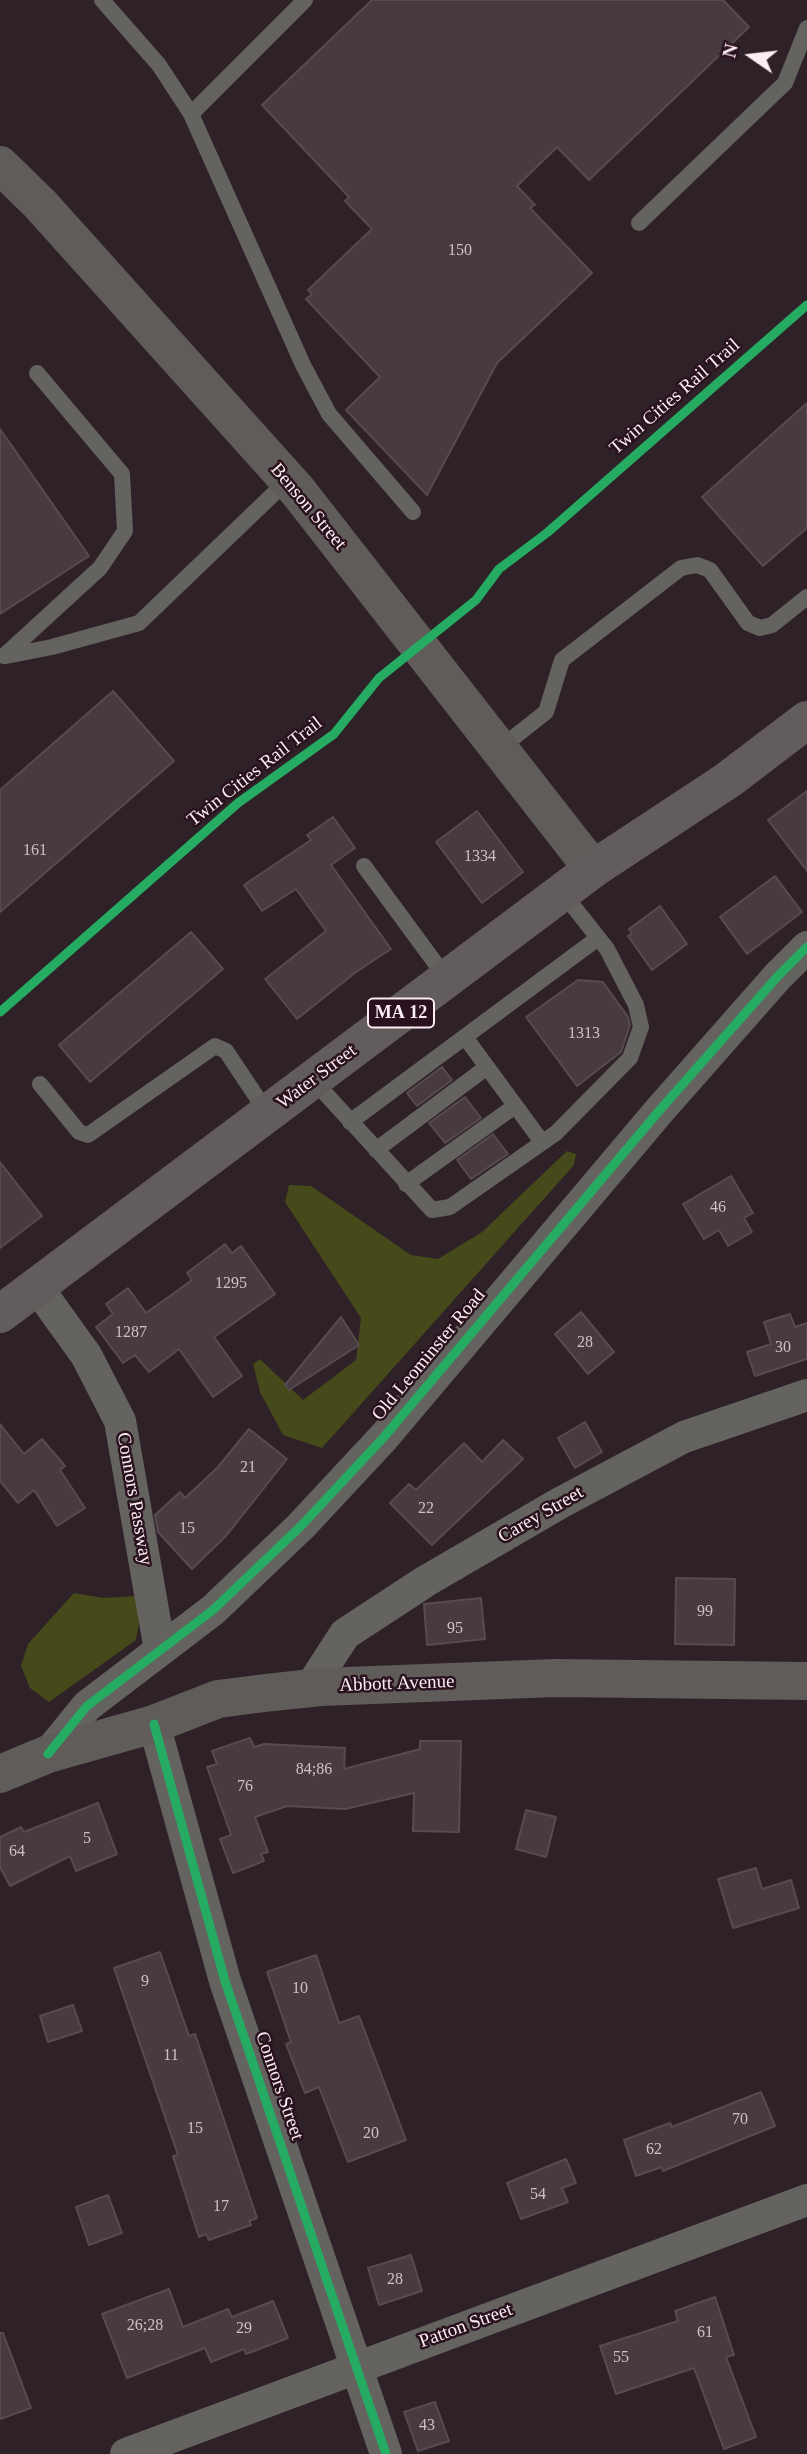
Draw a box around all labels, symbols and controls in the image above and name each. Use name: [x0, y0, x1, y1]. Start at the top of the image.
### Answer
north arrow: [716, 21, 786, 91]
text: N: [718, 42, 742, 60]
house number: 150: [448, 241, 472, 261]
street label: Twin Cities Rail Trail: [605, 334, 745, 460]
street label: Benson Street: [265, 459, 351, 555]
street label: Twin Cities Rail Trail: [183, 712, 327, 832]
house number: 161: [23, 841, 47, 861]
house number: 1334: [464, 847, 496, 867]
road number: MA 12: [368, 998, 434, 1028]
house number: 1313: [568, 1024, 600, 1044]
street label: Water Street: [273, 1040, 361, 1114]
house number: 46: [710, 1198, 726, 1218]
house number: 1295: [215, 1274, 247, 1294]
street label: Old Leominster Road: [367, 1285, 491, 1425]
house number: 1287: [115, 1323, 147, 1343]
house number: 28: [577, 1333, 593, 1353]
house number: 30: [775, 1338, 791, 1358]
street label: Connors Passway: [111, 1431, 157, 1567]
house number: 21: [240, 1458, 256, 1478]
street label: Carey Street: [494, 1482, 588, 1548]
house number: 22: [418, 1499, 434, 1519]
house number: 15: [179, 1519, 195, 1539]
house number: 99: [697, 1602, 713, 1622]
house number: 95: [447, 1619, 463, 1639]
street label: Abbott Avenue: [339, 1671, 455, 1697]
house number: 84;86: [296, 1760, 332, 1780]
house number: 76: [237, 1777, 253, 1797]
house number: 5: [83, 1829, 91, 1849]
house number: 64: [9, 1842, 25, 1862]
house number: 9: [141, 1972, 149, 1992]
house number: 10: [292, 1979, 308, 1999]
street label: Connors Street: [250, 2029, 308, 2143]
house number: 11: [163, 2046, 179, 2066]
house number: 70: [732, 2110, 748, 2130]
house number: 15: [187, 2119, 203, 2139]
house number: 20: [363, 2124, 379, 2144]
house number: 62: [646, 2140, 662, 2160]
house number: 54: [530, 2185, 546, 2205]
house number: 17: [213, 2197, 229, 2217]
house number: 28: [387, 2270, 403, 2290]
street label: Patton Street: [416, 2299, 516, 2353]
house number: 26;28: [127, 2316, 163, 2336]
house number: 29: [236, 2319, 252, 2339]
house number: 61: [697, 2323, 713, 2343]
house number: 55: [613, 2348, 629, 2368]
house number: 43: [419, 2416, 435, 2436]

